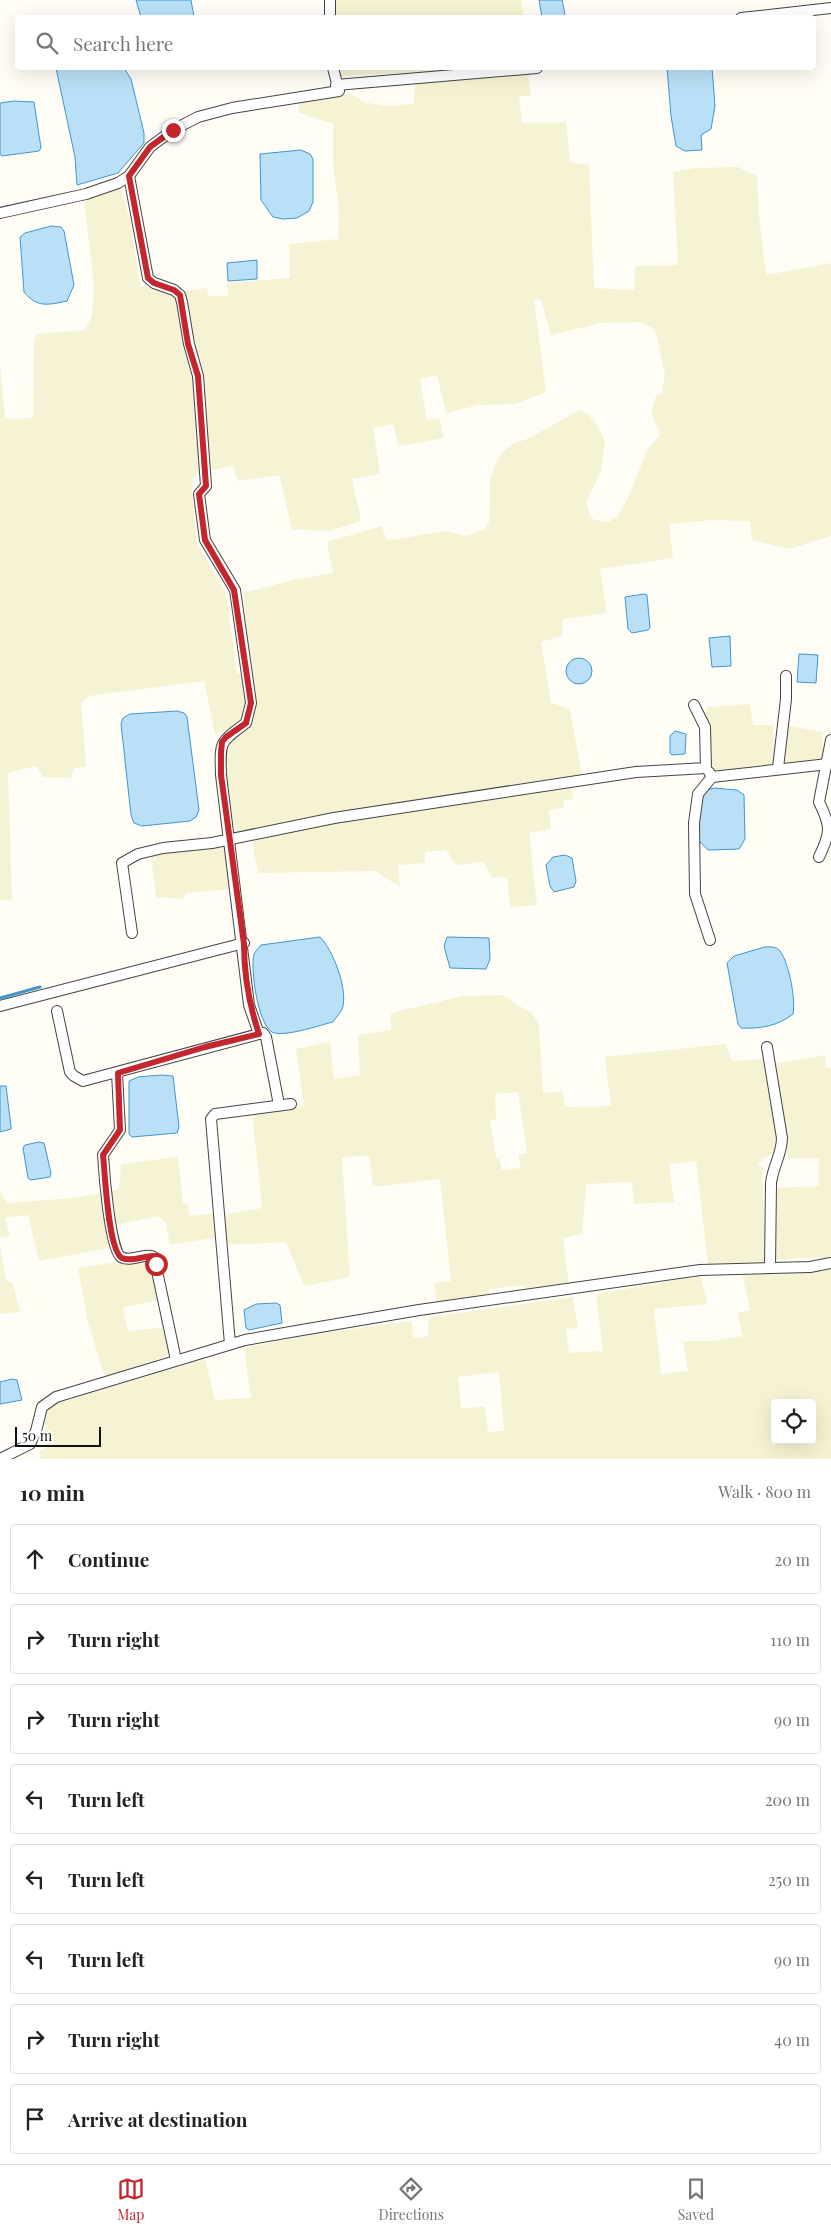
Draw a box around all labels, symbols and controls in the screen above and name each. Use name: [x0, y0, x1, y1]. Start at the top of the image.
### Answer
search box: [15, 15, 816, 70]
icon: search: [33, 29, 61, 57]
text: Search here: [73, 30, 173, 56]
route end: [162, 119, 185, 142]
route start: [145, 1253, 168, 1276]
map controls: [771, 1399, 816, 1444]
button: locate: [771, 1399, 816, 1444]
scale bar: [15, 1424, 101, 1447]
text: 50 m: [22, 1426, 52, 1445]
text: 10 min: [20, 1478, 85, 1506]
text: Walk · 800 m: [718, 1481, 811, 1502]
icon: ahead: [21, 1545, 49, 1573]
text: Continue: [68, 1546, 149, 1572]
text: 20 m: [775, 1549, 810, 1570]
icon: right: [21, 1625, 49, 1653]
text: Turn right: [68, 1626, 160, 1652]
text: 110 m: [770, 1629, 810, 1650]
icon: right: [21, 1705, 49, 1733]
text: Turn right: [68, 1706, 160, 1732]
text: 90 m: [774, 1709, 810, 1730]
icon: left: [21, 1785, 49, 1813]
text: Turn left: [68, 1786, 145, 1812]
text: 200 m: [765, 1789, 810, 1810]
icon: left: [21, 1865, 49, 1893]
text: Turn left: [68, 1866, 145, 1892]
text: 250 m: [768, 1869, 810, 1890]
icon: left: [21, 1945, 49, 1973]
text: Turn left: [68, 1946, 145, 1972]
text: 90 m: [774, 1949, 810, 1970]
icon: right: [21, 2025, 49, 2053]
text: Turn right: [68, 2026, 160, 2052]
text: 40 m: [774, 2029, 810, 2050]
icon: arrive: [21, 2105, 49, 2133]
text: Arrive at destination: [68, 2106, 248, 2132]
tab: Map: [117, 2175, 145, 2224]
tab: Directions: [379, 2175, 444, 2224]
tab: Saved: [678, 2175, 714, 2224]

